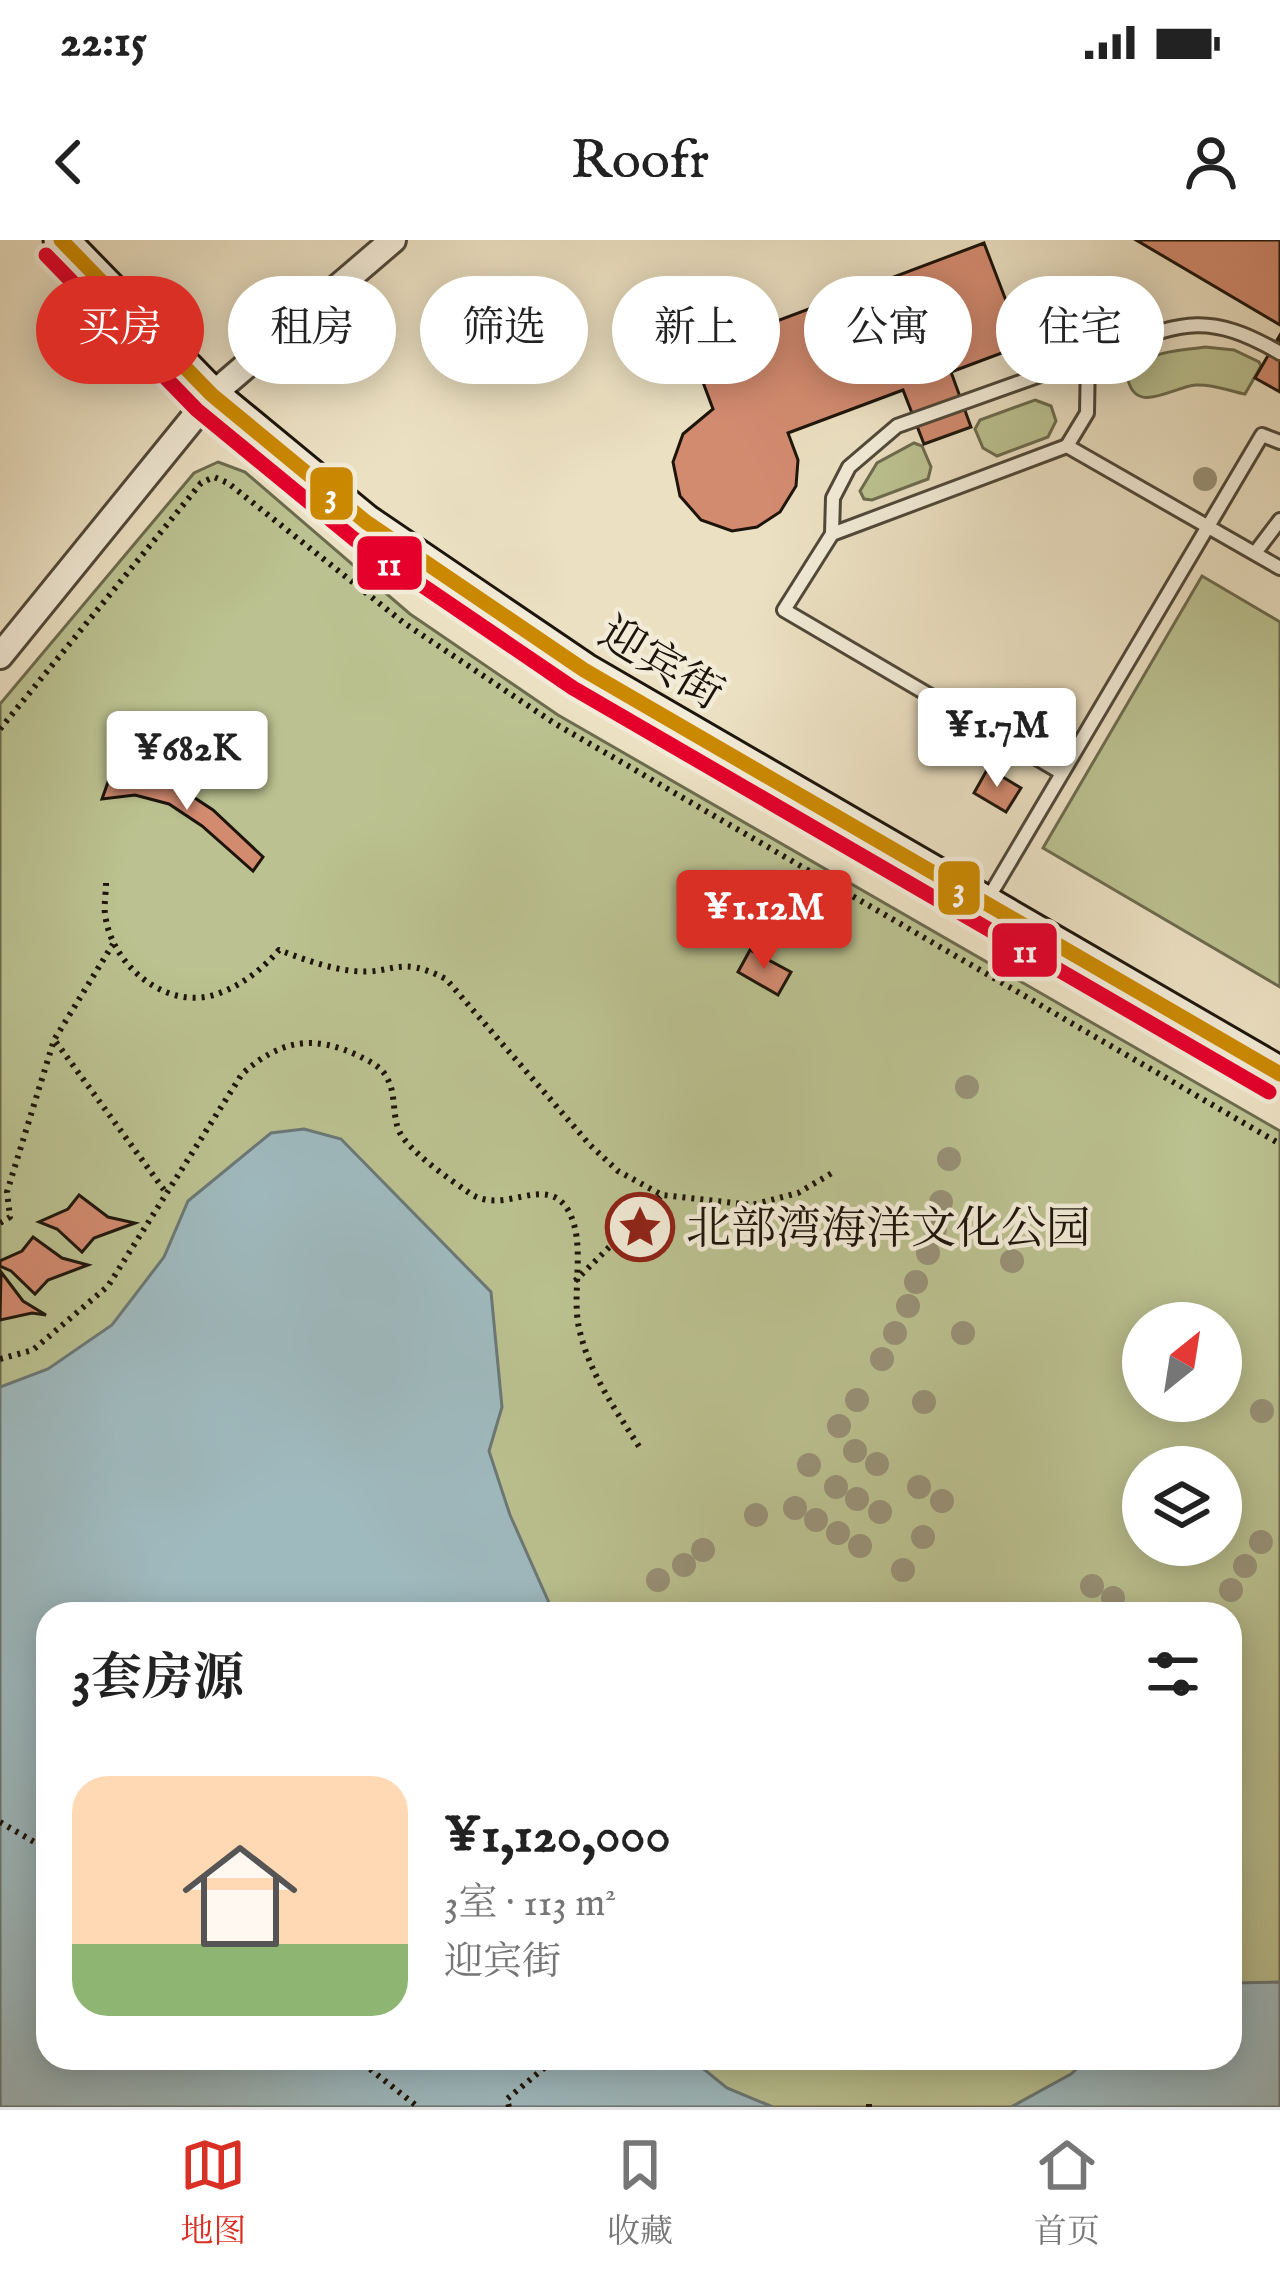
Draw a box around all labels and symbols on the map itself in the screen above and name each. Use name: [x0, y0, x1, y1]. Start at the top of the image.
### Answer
line badge: 3: [308, 465, 355, 522]
text: 3: [325, 475, 337, 517]
line badge: 11: [355, 534, 424, 592]
text: 11: [377, 545, 401, 587]
street label: 迎宾街: [588, 606, 733, 724]
pin: ¥1.7M: [913, 688, 1081, 790]
pin: ¥682K: [103, 711, 271, 813]
line badge: 3: [936, 859, 982, 917]
text: 3: [953, 869, 965, 911]
pin: ¥1.12M: [666, 870, 862, 972]
line badge: 11: [990, 921, 1059, 979]
text: 11: [1013, 932, 1037, 974]
place icon: 北部湾海洋文化公园: [605, 1192, 675, 1262]
place label: 北部湾海洋文化公园: [686, 1202, 1091, 1259]
north arrow: [1122, 1302, 1242, 1422]

